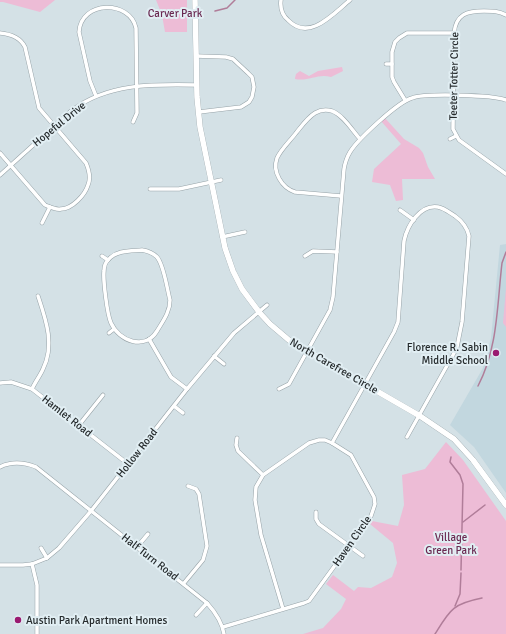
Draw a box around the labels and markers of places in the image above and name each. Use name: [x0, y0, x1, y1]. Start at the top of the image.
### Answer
place label: Florence R. Sabin Middle School: [407, 341, 488, 367]
marker: Florence R. Sabin Middle School: [491, 348, 501, 358]
place label: Austin Park Apartment Homes: [26, 614, 168, 627]
marker: Austin Park Apartment Homes: [13, 615, 23, 625]

